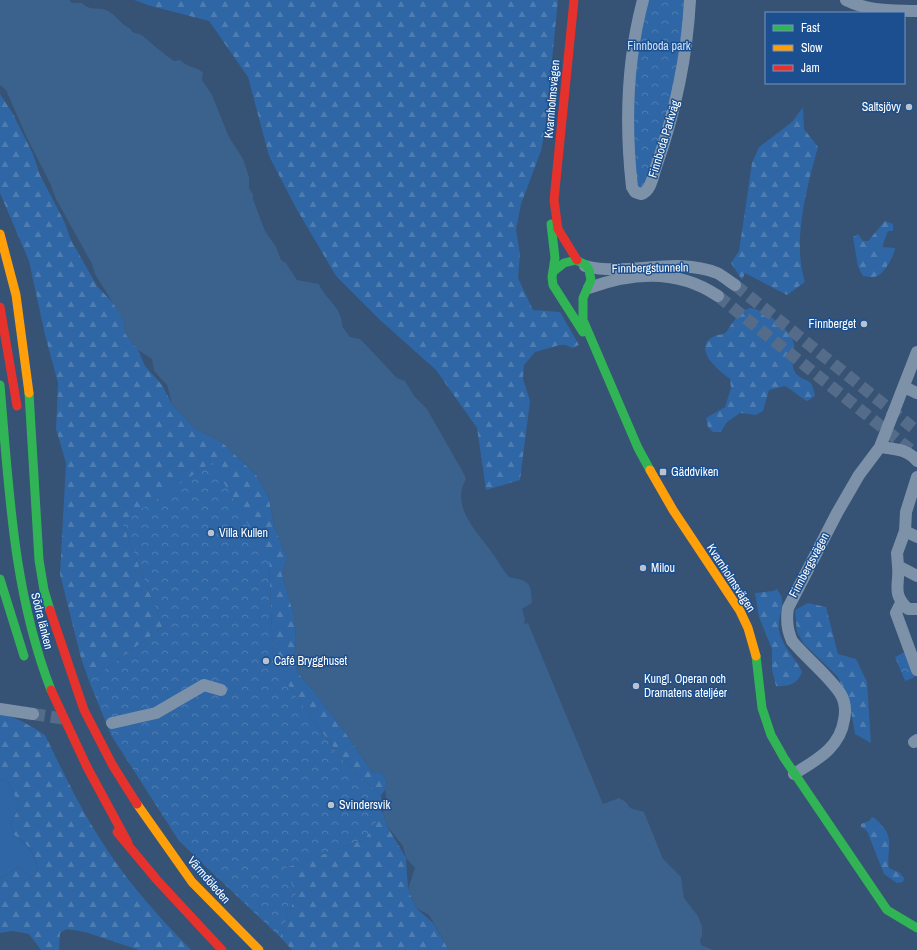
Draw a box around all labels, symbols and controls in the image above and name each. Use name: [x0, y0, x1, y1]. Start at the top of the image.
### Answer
legend: [765, 12, 905, 84]
text: Fast: [801, 20, 820, 36]
park label: Finnboda park: [627, 38, 691, 54]
text: Slow: [801, 40, 823, 56]
street label: Kvarnholmsvägen: [541, 59, 563, 139]
text: Jam: [801, 60, 820, 76]
street label: Finnboda Parkväg: [645, 98, 684, 180]
place label: Saltsjövy: [862, 99, 901, 115]
marker: Saltsjövy: [904, 102, 914, 112]
street label: Finnbergstunneln: [612, 259, 688, 277]
place label: Finnberget: [808, 316, 856, 332]
marker: Finnberget: [859, 319, 869, 329]
place label: Gäddviken: [671, 464, 719, 480]
marker: Gäddviken: [658, 467, 668, 477]
place label: Villa Kullen: [219, 525, 268, 541]
marker: Villa Kullen: [206, 528, 216, 538]
street label: Finnbergsvägen: [785, 530, 833, 600]
street label: Kvarnholmsvägen: [703, 541, 759, 615]
place label: Milou: [651, 560, 675, 576]
marker: Milou: [638, 563, 648, 573]
street label: Södra länken: [27, 591, 57, 651]
place label: Café Brygghuset: [274, 653, 348, 669]
marker: Café Brygghuset: [261, 656, 271, 666]
place label: Kungl. Operan och Dramatens ateljéer: [644, 671, 728, 701]
marker: Kungl. Operan och Dramatens ateljéer: [631, 681, 641, 691]
place label: Svindersvik: [339, 797, 390, 813]
marker: Svindersvik: [326, 800, 336, 810]
street label: Värmdöleden: [184, 853, 234, 907]

